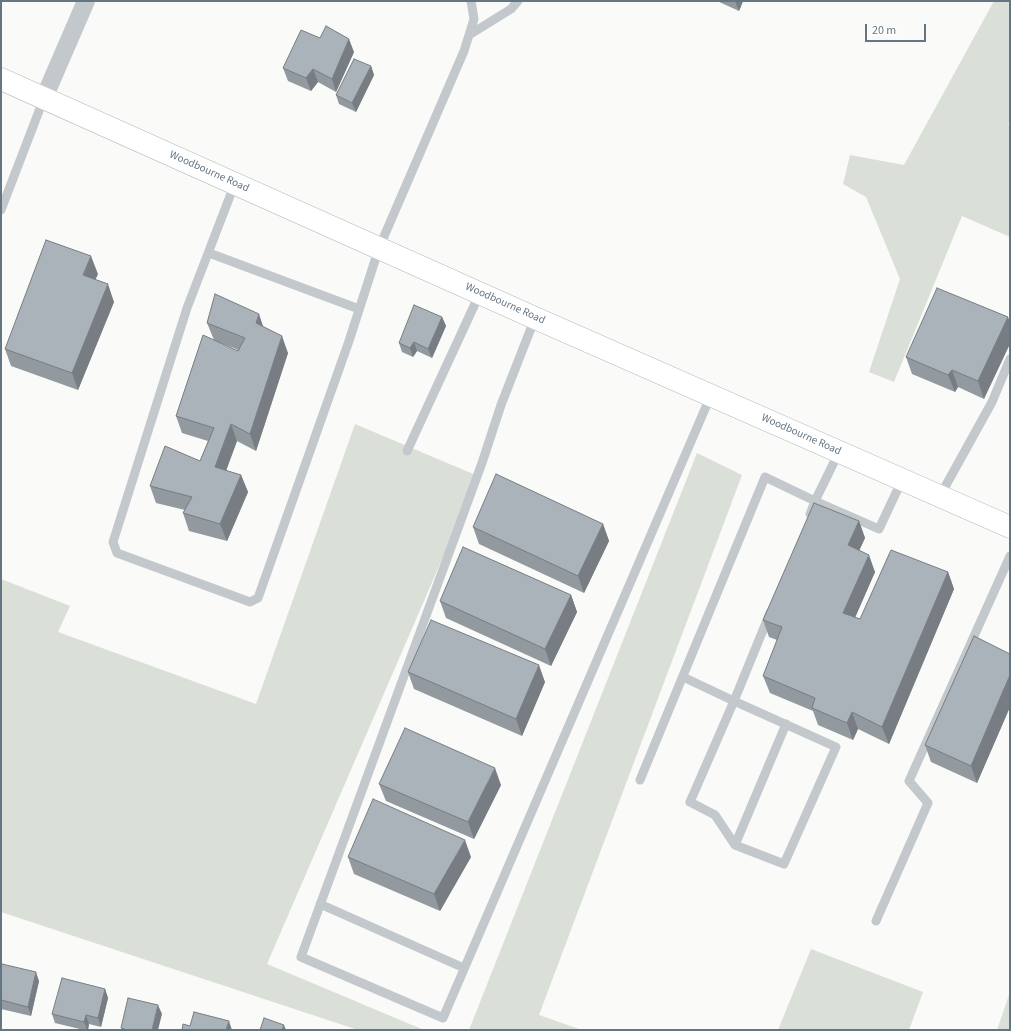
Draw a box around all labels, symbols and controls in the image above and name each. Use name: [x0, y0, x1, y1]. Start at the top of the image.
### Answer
scale bar: [867, 16, 928, 42]
text: 20 m: [872, 22, 896, 39]
street label: Woodbourne Road: [167, 149, 251, 195]
street label: Woodbourne Road: [463, 281, 547, 327]
street label: Woodbourne Road: [759, 412, 843, 458]

